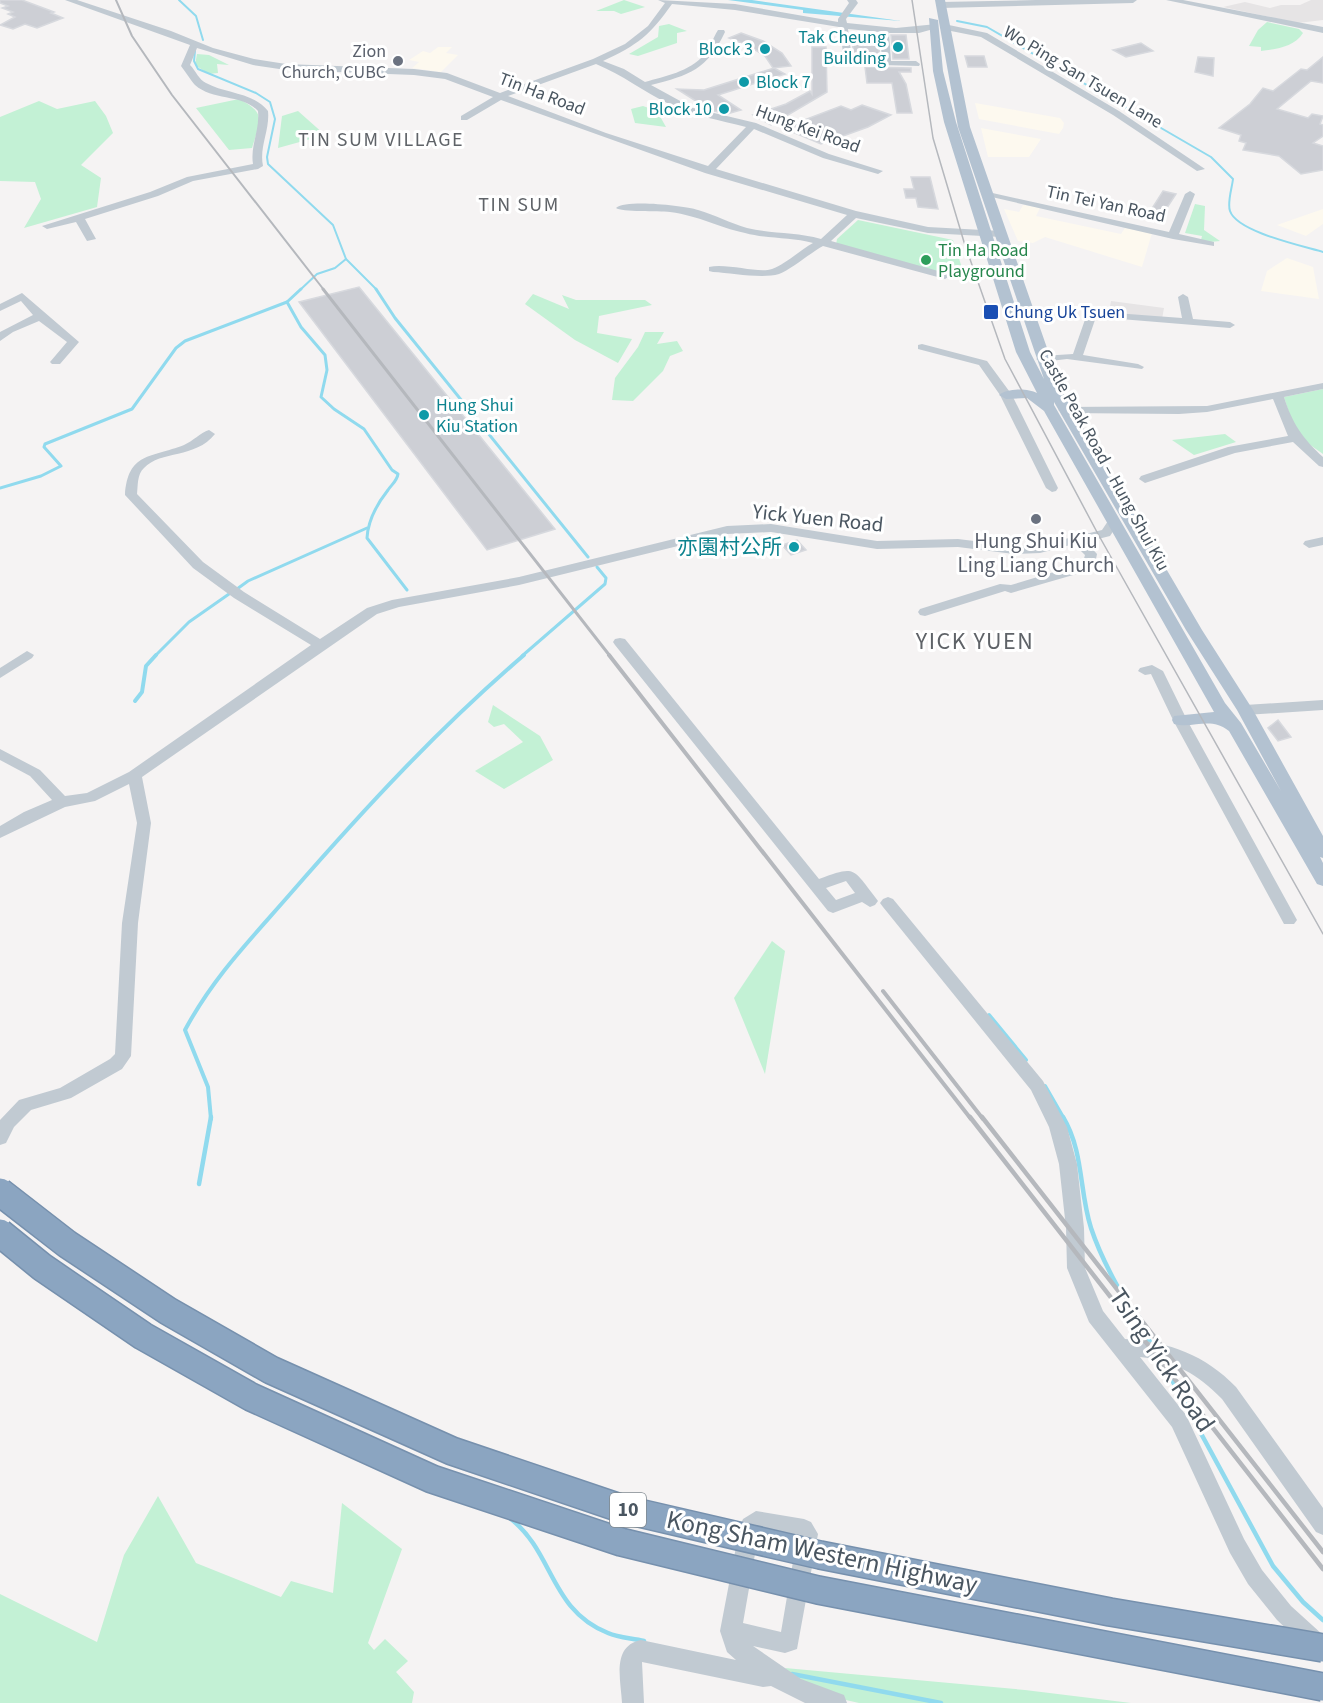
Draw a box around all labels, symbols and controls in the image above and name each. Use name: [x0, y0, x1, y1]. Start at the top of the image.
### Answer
street label: Wo Ping San Tsuen Lane: [999, 20, 1167, 135]
place label: Tak Cheung Building: [798, 25, 886, 71]
place label: Block 3: [698, 37, 753, 62]
place label: Zion Church, CUBC: [281, 39, 386, 85]
marker: Tak Cheung Building: [891, 40, 905, 54]
marker: Block 3: [758, 42, 772, 56]
marker: Zion Church, CUBC: [391, 54, 405, 68]
street label: Tin Ha Road: [495, 66, 589, 122]
place label: Block 7: [756, 70, 811, 95]
marker: Block 7: [737, 75, 751, 89]
place label: Block 10: [648, 97, 712, 122]
street label: Hung Kei Road: [752, 98, 864, 160]
marker: Block 10: [717, 102, 731, 116]
district label: TIN SUM VILLAGE: [298, 126, 464, 154]
street label: Tin Tei Yan Road: [1044, 179, 1168, 229]
district label: TIN SUM: [478, 191, 560, 219]
place label: Tin Ha Road Playground: [938, 238, 1029, 284]
marker: Tin Ha Road Playground: [919, 253, 933, 267]
place label: Chung Uk Tsuen: [1004, 300, 1125, 325]
marker: Chung Uk Tsuen: [982, 303, 1000, 321]
street label: Castle Peak Road – Hung Shui Kiu: [1032, 345, 1176, 575]
place label: Hung Shui Kiu Station: [436, 393, 518, 439]
marker: Hung Shui Kiu Station: [417, 408, 431, 422]
street label: Yick Yuen Road: [750, 496, 885, 540]
marker: Hung Shui Kiu Ling Liang Church: [1029, 512, 1043, 526]
place label: Hung Shui Kiu Ling Liang Church: [958, 526, 1114, 580]
place label: 亦園村公所: [677, 532, 782, 562]
marker: 亦園村公所: [787, 540, 801, 554]
district label: YICK YUEN: [915, 624, 1034, 659]
street label: Tsing Yick Road: [1100, 1281, 1224, 1439]
road number: 10: [610, 1493, 646, 1527]
street label: Kong Sham Western Highway: [663, 1501, 981, 1603]

